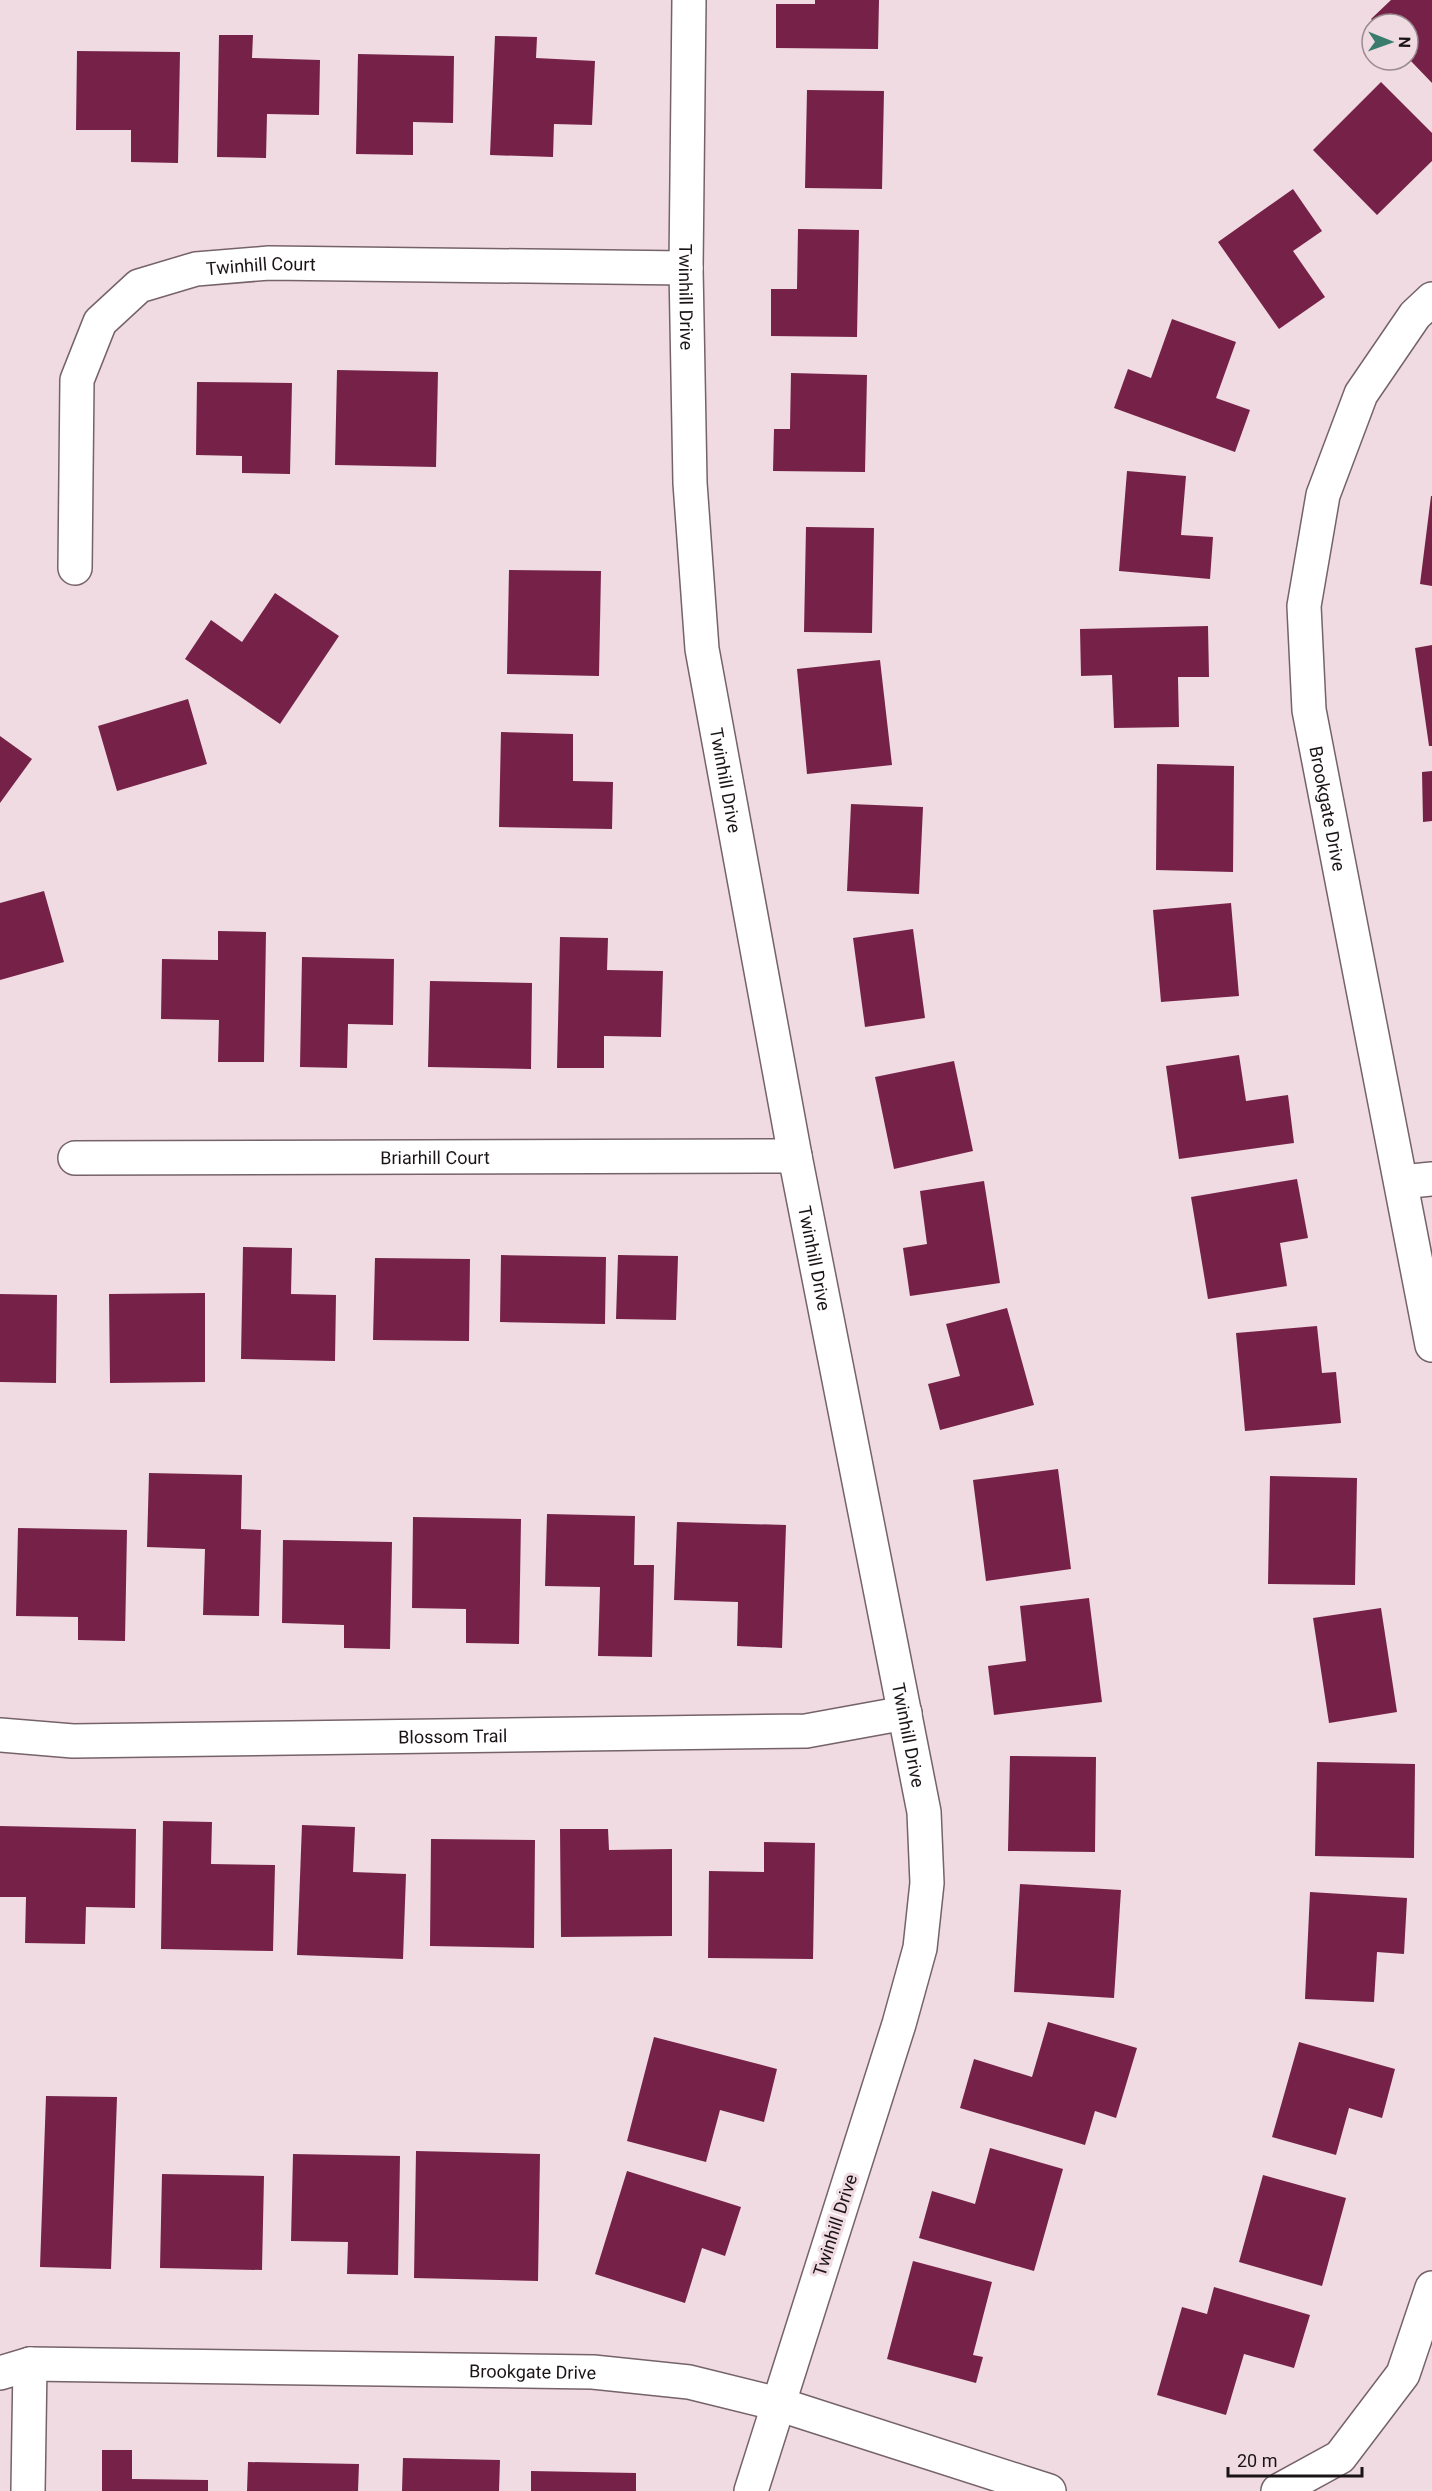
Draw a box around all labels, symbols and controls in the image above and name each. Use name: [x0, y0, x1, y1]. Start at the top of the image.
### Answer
north arrow: [1360, 12, 1420, 72]
text: N: [1395, 36, 1414, 48]
street label: Twinhill Drive: [675, 244, 698, 350]
street label: Twinhill Court: [205, 252, 316, 279]
street label: Twinhill Drive: [706, 726, 746, 834]
street label: Brookgate Drive: [1306, 744, 1350, 873]
street label: Briarhill Court: [380, 1146, 490, 1168]
street label: Twinhill Drive: [795, 1204, 836, 1312]
street label: Twinhill Drive: [888, 1681, 929, 1789]
street label: Blossom Trail: [398, 1725, 507, 1747]
street label: Twinhill Drive: [809, 2171, 861, 2279]
street label: Brookgate Drive: [469, 2360, 596, 2383]
scale bar: [1228, 2440, 1362, 2478]
text: 20 m: [1237, 2450, 1277, 2471]

